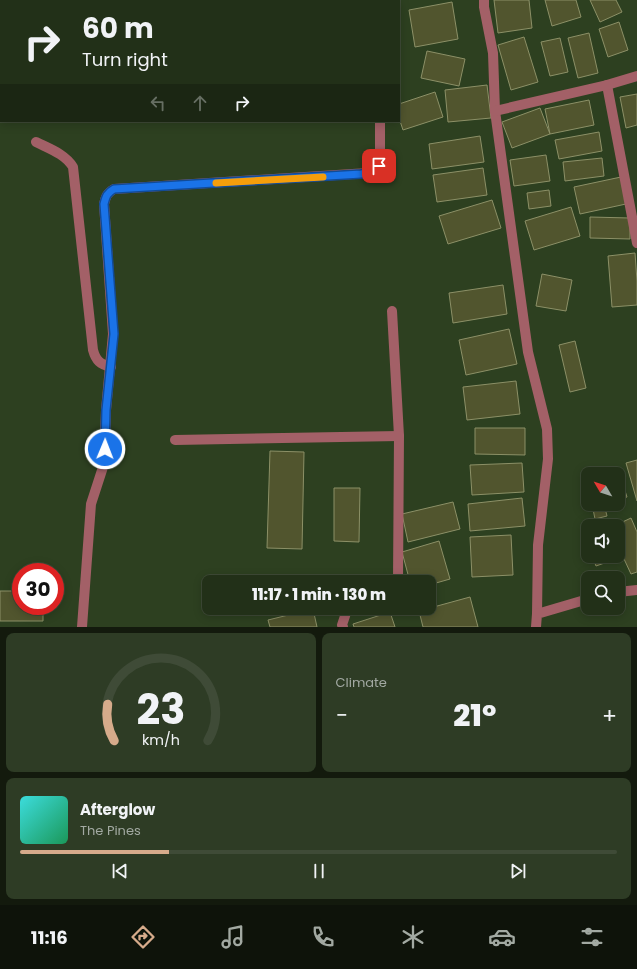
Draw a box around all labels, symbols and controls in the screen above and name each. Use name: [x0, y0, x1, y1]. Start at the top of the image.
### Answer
text: 60 m: [82, 9, 154, 48]
icon: right: [16, 16, 68, 68]
text: Turn right: [82, 47, 168, 72]
icon: left: [147, 92, 169, 114]
icon: ahead: [189, 92, 211, 114]
icon: right: [231, 92, 253, 114]
pin: [362, 149, 396, 183]
icon: arrive: [368, 155, 390, 177]
position arrow: [84, 428, 126, 470]
north arrow: [581, 467, 625, 511]
map controls: [581, 467, 625, 615]
button: sound: [581, 519, 625, 563]
speed limit sign: 30: [12, 563, 64, 615]
button: search: [581, 571, 625, 615]
text: 11:17 · 1 min · 130 m: [252, 584, 386, 605]
text: Climate: [336, 673, 387, 692]
text: 23: [136, 679, 185, 738]
text: 21°: [453, 694, 496, 737]
text: −: [336, 700, 348, 731]
text: +: [602, 700, 617, 731]
text: km/h: [142, 729, 180, 749]
text: Afterglow: [80, 799, 155, 820]
text: The Pines: [80, 821, 141, 840]
icon: previous: [109, 860, 131, 882]
icon: pause: [308, 860, 330, 882]
icon: next: [507, 860, 529, 882]
icon: directions: [129, 923, 157, 951]
icon: music: [219, 923, 247, 951]
icon: phone: [309, 923, 337, 951]
icon: climate: [399, 923, 427, 951]
icon: car: [488, 923, 516, 951]
icon: filters: [578, 923, 606, 951]
text: 11:16: [31, 925, 68, 950]

